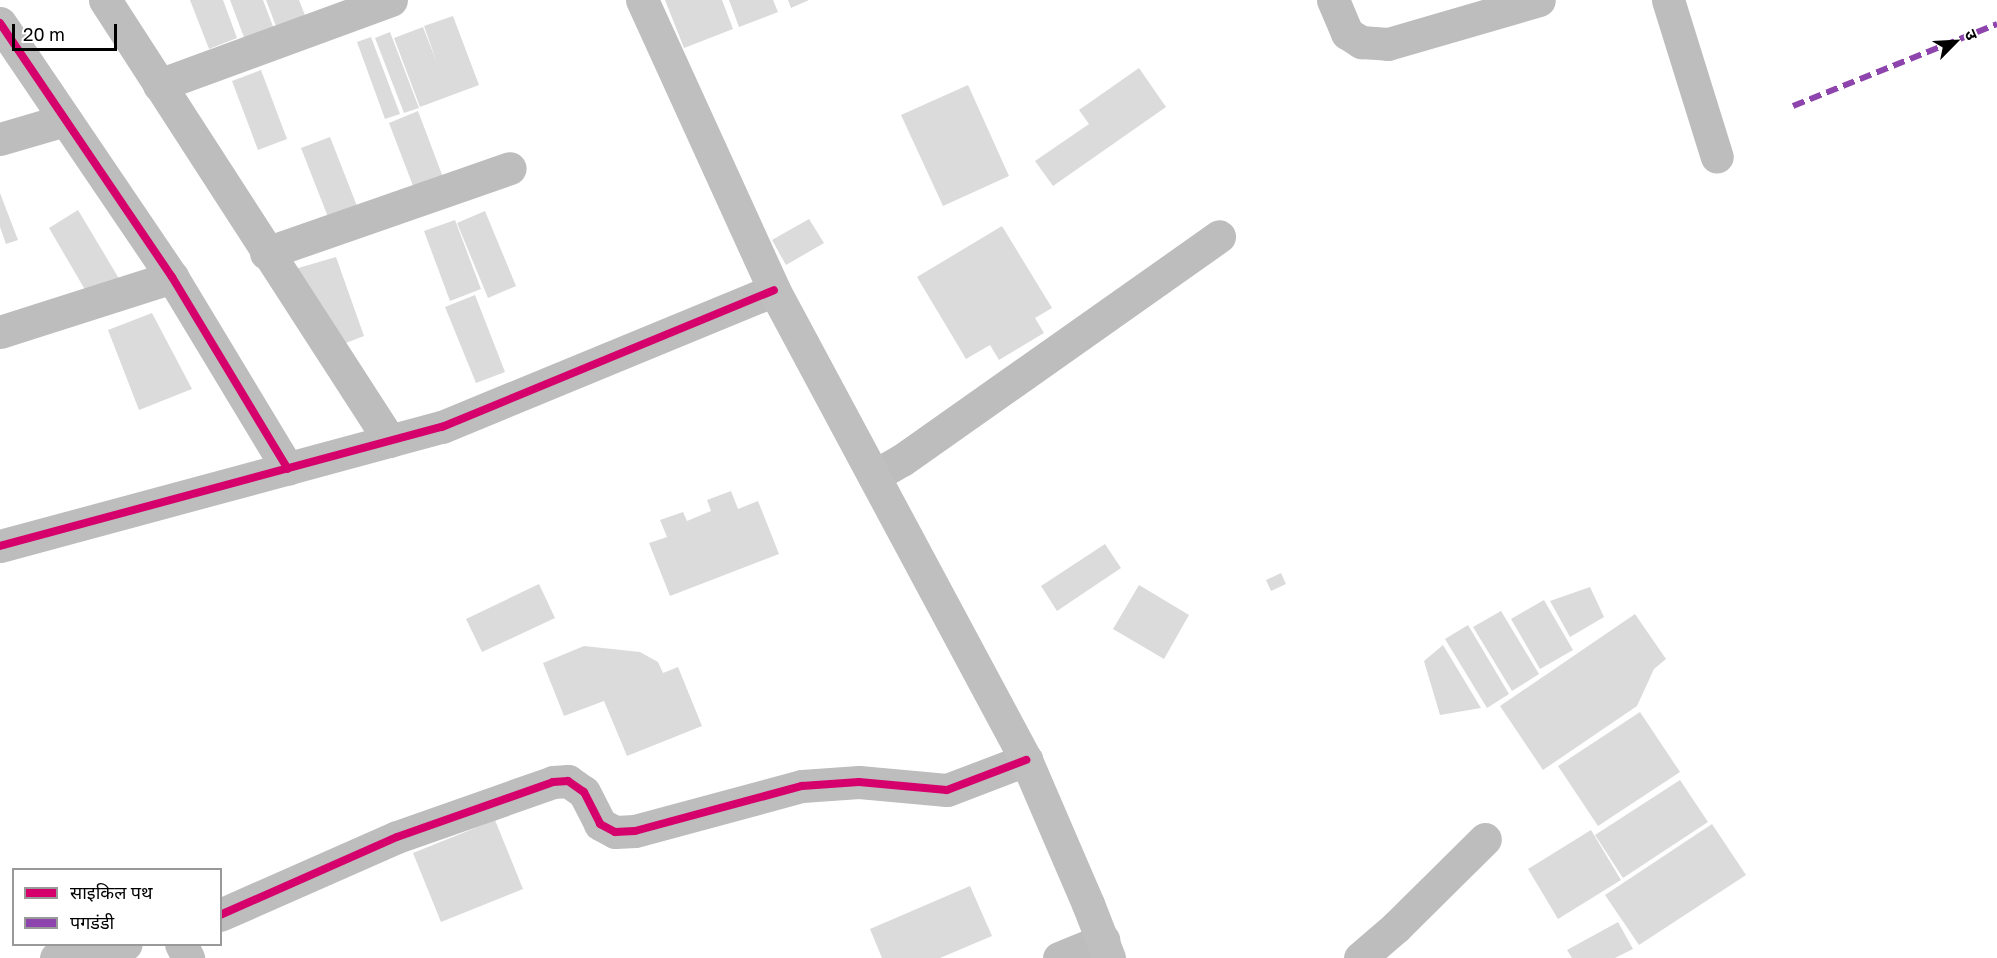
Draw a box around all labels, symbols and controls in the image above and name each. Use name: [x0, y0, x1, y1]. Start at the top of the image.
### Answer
scale bar: [15, 12, 120, 50]
north arrow: [1925, 12, 1985, 72]
text: 20 m: [23, 23, 65, 45]
text: उ: [1960, 26, 1982, 43]
legend: [12, 868, 222, 946]
text: साइकिल पथ: [70, 881, 153, 903]
text: पगडंडी: [70, 911, 114, 933]

